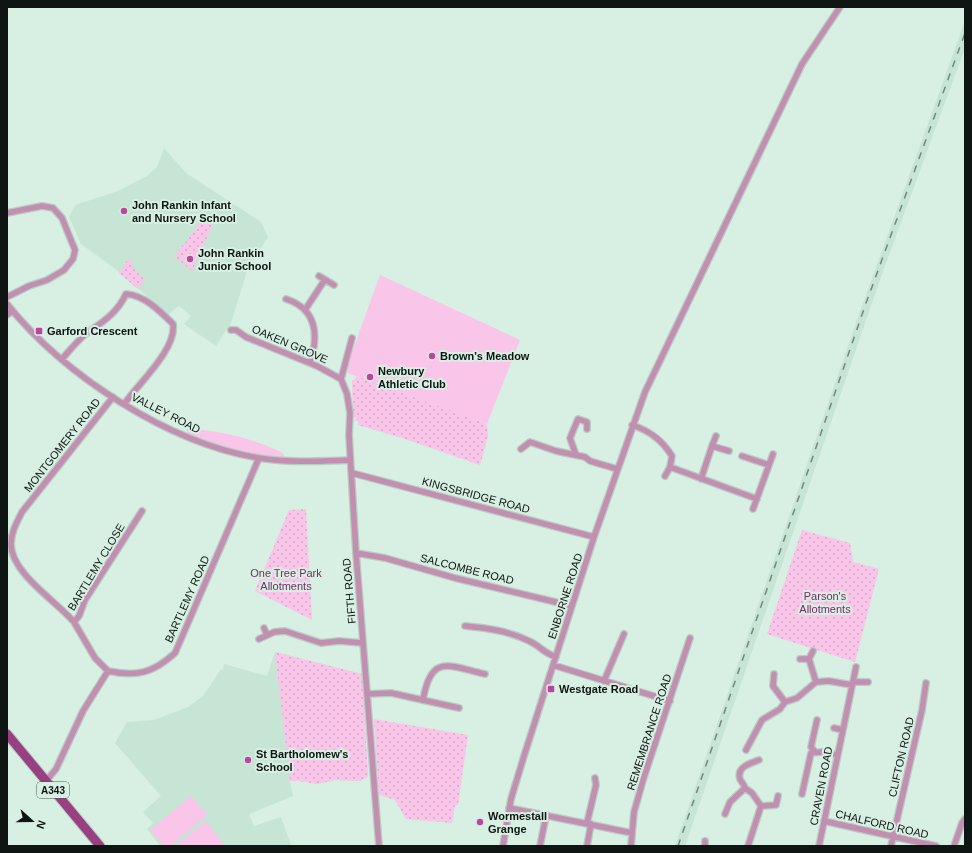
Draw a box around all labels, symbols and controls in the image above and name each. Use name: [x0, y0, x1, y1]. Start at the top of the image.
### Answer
place label: John Rankin Infant and Nursery School: [132, 199, 236, 224]
marker: John Rankin Infant and Nursery School: [119, 206, 129, 216]
place label: John Rankin Junior School: [198, 247, 271, 272]
marker: John Rankin Junior School: [185, 254, 195, 264]
street label: OAKEN GROVE: [250, 323, 330, 365]
place label: Garford Crescent: [47, 325, 138, 337]
marker: Garford Crescent: [34, 326, 44, 336]
place label: Brown's Meadow: [440, 350, 530, 362]
marker: Brown's Meadow: [427, 351, 437, 361]
place label: Newbury Athletic Club: [378, 365, 446, 390]
marker: Newbury Athletic Club: [365, 372, 375, 382]
street label: VALLEY ROAD: [130, 391, 202, 435]
street label: MONTGOMERY ROAD: [22, 396, 102, 494]
street label: KINGSBRIDGE ROAD: [421, 475, 531, 515]
street label: BARTLEMY CLOSE: [65, 521, 127, 613]
street label: SALCOMBE ROAD: [419, 552, 515, 586]
street label: ENBORNE ROAD: [546, 552, 585, 640]
street label: BARTLEMY ROAD: [162, 554, 212, 644]
street label: FIFTH ROAD: [340, 558, 358, 624]
park label: One Tree Park Allotments: [250, 567, 322, 592]
park label: Parson's Allotments: [799, 590, 851, 615]
street label: REMEMBRANCE ROAD: [625, 672, 674, 792]
place label: Westgate Road: [559, 683, 638, 695]
marker: Westgate Road: [546, 684, 556, 694]
street label: CLIFTON ROAD: [886, 716, 916, 798]
street label: CRAVEN ROAD: [807, 746, 835, 826]
place label: St Bartholomew's School: [256, 748, 348, 773]
marker: St Bartholomew's School: [243, 755, 253, 765]
road number: A343: [37, 782, 69, 798]
north arrow: [12, 801, 52, 841]
street label: CHALFORD ROAD: [834, 807, 930, 841]
place label: Wormestall Grange: [488, 810, 547, 835]
marker: Wormestall Grange: [475, 817, 485, 827]
text: N: [34, 819, 48, 830]

